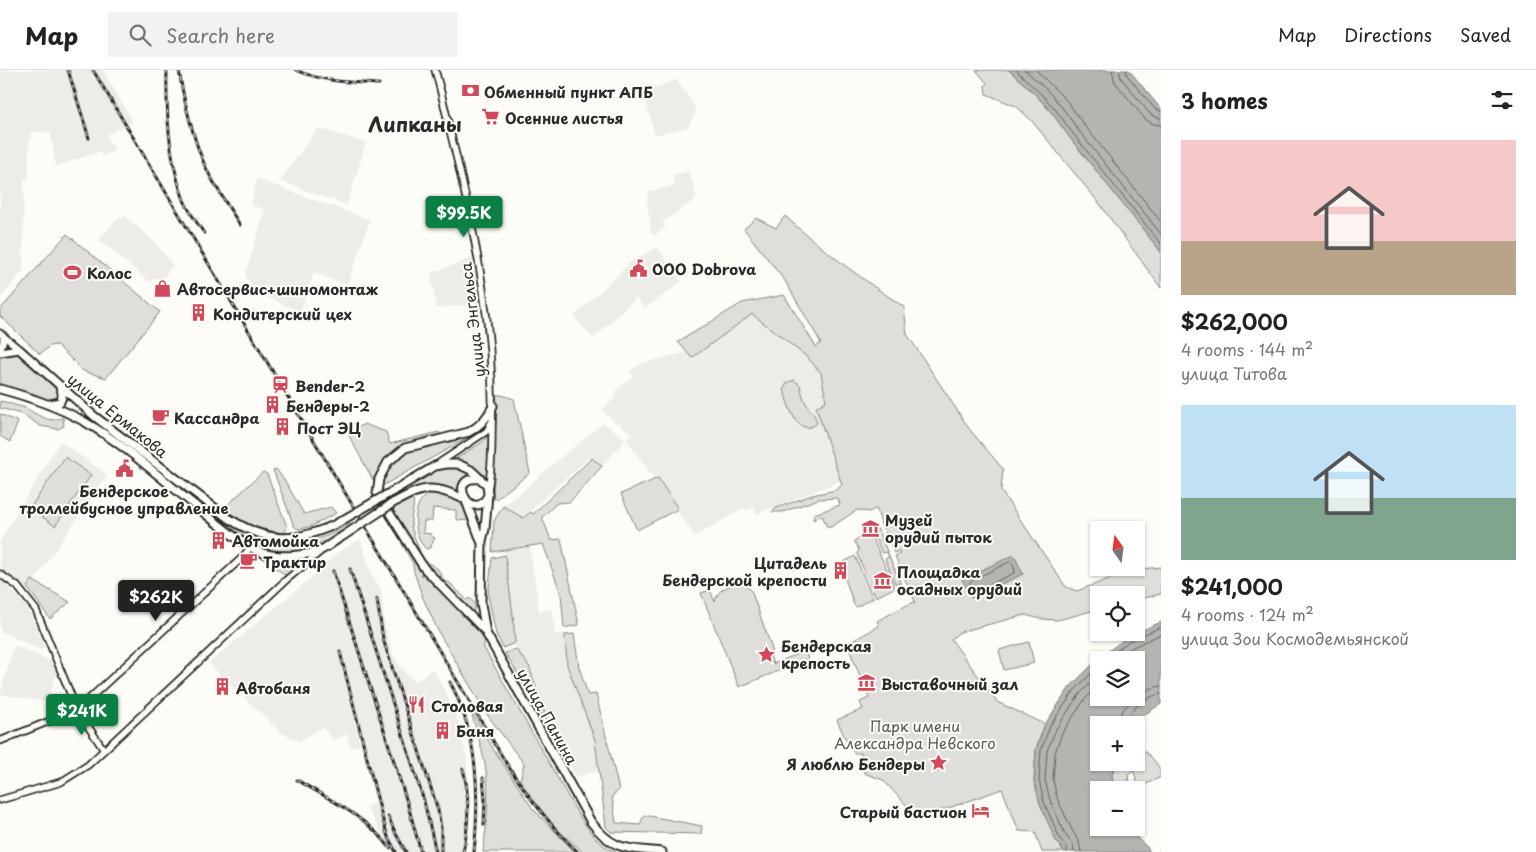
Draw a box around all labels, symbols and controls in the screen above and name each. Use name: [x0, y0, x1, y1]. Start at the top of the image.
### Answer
search box: [108, 12, 458, 57]
text: Map: [25, 17, 78, 53]
icon: search: [126, 21, 154, 49]
text: Search here: [166, 21, 275, 49]
text: Map: [1278, 21, 1316, 48]
text: Directions: [1344, 21, 1432, 48]
text: Saved: [1460, 21, 1511, 48]
place label: Обменный пункт АПБ: [484, 80, 653, 103]
bank icon: Обменный пункт АПБ: [460, 81, 480, 101]
text: 3 homes: [1181, 84, 1268, 116]
icon: filters: [1488, 86, 1516, 114]
place label: Осенние листья: [505, 106, 623, 129]
supermarket icon: Осенние листья: [481, 107, 501, 127]
district label: Липканы: [368, 109, 462, 139]
icon: home: [1304, 173, 1394, 263]
pin: $99.5K: [423, 196, 505, 238]
text: $99.5K: [437, 200, 491, 224]
place label: OOO Dobrova: [652, 257, 756, 280]
public building icon: OOO Dobrova: [628, 258, 648, 278]
place label: Колос: [87, 261, 132, 284]
street label: улица Энгельса: [453, 261, 490, 379]
sports icon: Колос: [63, 262, 83, 282]
place label: Автосервис+шиномонтаж: [177, 277, 378, 300]
shop icon: Автосервис+шиномонтаж: [153, 278, 173, 298]
place label: Кондитерский цех: [213, 302, 352, 325]
building icon: Кондитерский цех: [189, 303, 209, 323]
text: $262,000: [1181, 305, 1288, 337]
text: 4 rooms · 144 m²: [1181, 337, 1313, 361]
text: улица Титова: [1181, 361, 1287, 385]
street label: улица Ермакова: [63, 367, 174, 463]
place label: Bender-2: [295, 374, 366, 397]
station icon: Bender-2: [271, 375, 291, 395]
place label: Бендеры-2: [286, 394, 370, 417]
building icon: Бендеры-2: [262, 395, 282, 415]
place label: Кассандра: [174, 406, 260, 429]
cafe icon: Кассандра: [150, 407, 170, 427]
place label: Пост ЭЦ: [297, 416, 361, 439]
building icon: Пост ЭЦ: [273, 417, 293, 437]
icon: home: [1304, 438, 1394, 528]
public building icon: Бендерское троллейбусное управление: [114, 459, 134, 479]
place label: Бендерское троллейбусное управление: [19, 479, 229, 519]
place label: Музей орудий пыток: [885, 508, 992, 548]
museum icon: Музей орудий пыток: [861, 518, 881, 538]
north arrow: [1090, 521, 1145, 576]
map controls: [1090, 521, 1145, 836]
place label: Автомойка: [232, 529, 319, 552]
building icon: Автомойка: [208, 530, 228, 550]
place label: Трактир: [263, 550, 326, 573]
cafe icon: Трактир: [239, 551, 259, 571]
place label: Цитадель Бендерской крепости: [662, 551, 827, 591]
place label: Площадка осадных орудий: [897, 560, 1022, 600]
building icon: Цитадель Бендерской крепости: [831, 561, 851, 581]
museum icon: Площадка осадных орудий: [873, 570, 893, 590]
text: $241,000: [1181, 570, 1283, 602]
pin: $262K: [121, 580, 191, 622]
text: $262K: [129, 584, 183, 608]
button: locate: [1090, 586, 1145, 641]
text: 4 rooms · 124 m²: [1181, 602, 1314, 626]
text: улица Зои Космодемьянской: [1181, 626, 1409, 650]
place label: Бендерская крепость: [781, 634, 872, 674]
place icon: Бендерская крепость: [757, 644, 777, 664]
button: layers: [1090, 651, 1145, 706]
street label: улица Панина: [512, 663, 584, 769]
place label: Выставочный зал: [881, 672, 1019, 695]
museum icon: Выставочный зал: [857, 673, 877, 693]
place label: Автобаня: [236, 676, 311, 699]
building icon: Автобаня: [212, 677, 232, 697]
pin: $241K: [47, 694, 117, 736]
place label: Столовая: [431, 694, 503, 717]
restaurant icon: Столовая: [407, 695, 427, 715]
text: $241K: [57, 698, 107, 722]
park label: Парк имени Александра Невского: [834, 714, 996, 754]
button: +: [1090, 716, 1145, 771]
place label: Баня: [456, 719, 494, 742]
building icon: Баня: [432, 720, 452, 740]
place label: Я люблю Бендеры: [786, 752, 925, 775]
place icon: Я люблю Бендеры: [929, 753, 949, 773]
button: −: [1090, 781, 1145, 836]
place label: Старый бастион: [840, 800, 967, 823]
hotel icon: Старый бастион: [971, 801, 991, 821]

